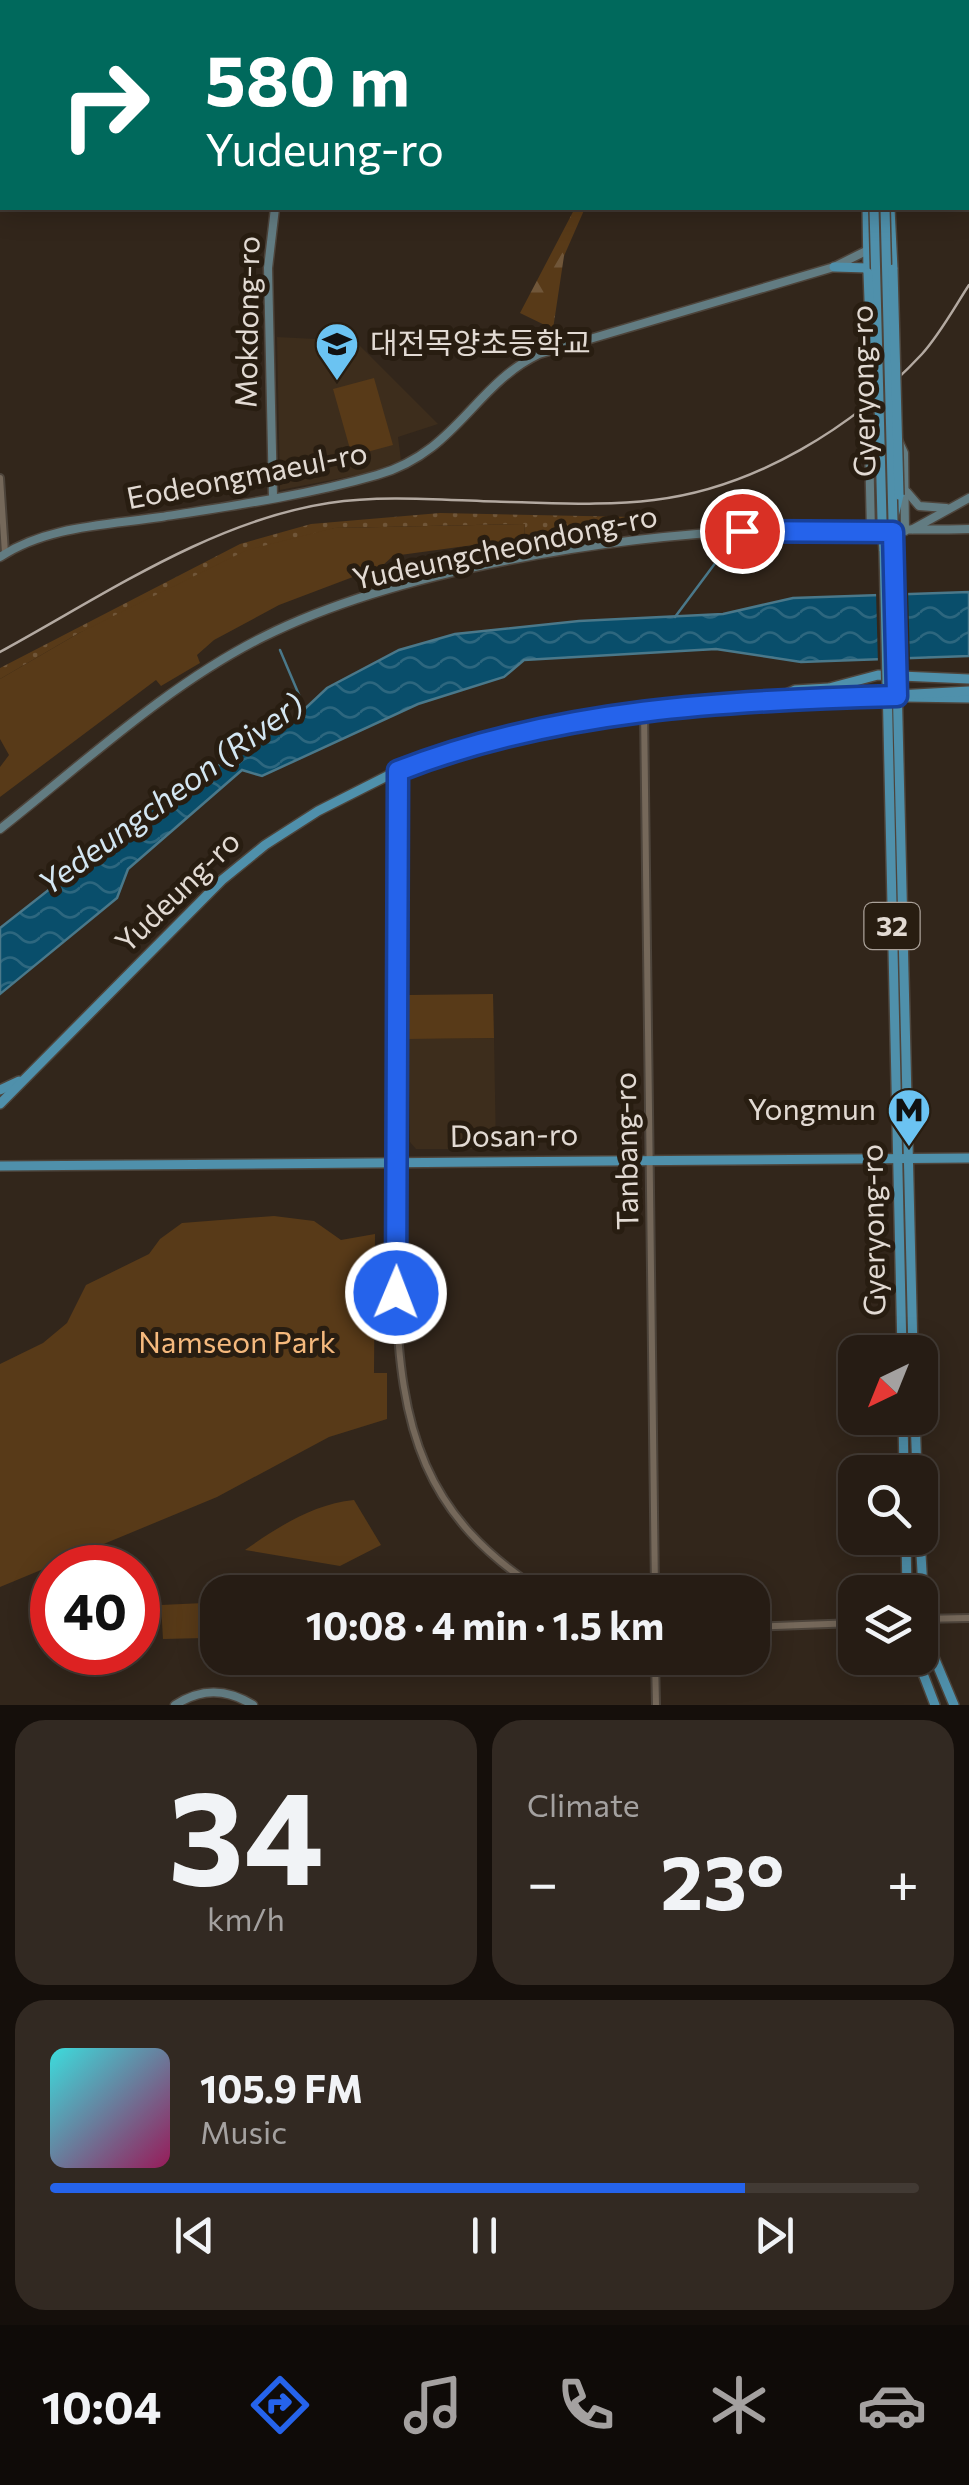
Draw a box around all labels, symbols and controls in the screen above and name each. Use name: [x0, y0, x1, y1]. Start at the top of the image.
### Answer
text: 580 m: [205, 35, 410, 120]
icon: right: [40, 40, 170, 170]
text: Yudeung-ro: [205, 120, 444, 175]
street label: Mokdong-ro: [225, 235, 266, 408]
street label: Gyeryong-ro: [842, 305, 881, 477]
school or university icon: 대전목양초등학교: [314, 321, 360, 382]
place label: 대전목양초등학교: [370, 323, 591, 360]
street label: Eodeongmaeul-ro: [123, 432, 370, 515]
pin: [700, 489, 785, 574]
street label: Yudeungcheondong-ro: [349, 495, 660, 596]
icon: arrive: [715, 504, 770, 559]
water label: Yedeungcheon (River): [29, 683, 310, 902]
street label: Yudeung-ro: [106, 822, 246, 959]
road number: 32: [864, 903, 920, 949]
street label: Tanbang-ro: [605, 1072, 644, 1230]
metro station icon: Yongmun: [886, 1087, 932, 1148]
place label: Yongmun: [748, 1089, 876, 1126]
street label: Dosan-ro: [449, 1114, 578, 1153]
street label: Gyeryong-ro: [852, 1144, 891, 1316]
position arrow: [344, 1241, 448, 1345]
park label: Namseon Park: [138, 1322, 336, 1359]
north arrow: [838, 1335, 938, 1435]
map controls: [838, 1335, 938, 1675]
button: search: [838, 1455, 938, 1555]
speed limit sign: 40: [30, 1545, 160, 1675]
button: layers: [838, 1575, 938, 1675]
text: 10:08 · 4 min · 1.5 km: [306, 1601, 664, 1648]
text: 34: [168, 1753, 324, 1912]
text: Climate: [527, 1784, 640, 1824]
text: 23°: [661, 1834, 784, 1925]
text: −: [527, 1847, 558, 1914]
text: +: [887, 1847, 919, 1914]
text: km/h: [207, 1898, 285, 1938]
text: 105.9 FM: [200, 2064, 363, 2111]
text: Music: [200, 2111, 287, 2151]
icon: previous: [167, 2208, 222, 2263]
icon: pause: [457, 2208, 512, 2263]
icon: next: [747, 2208, 802, 2263]
icon: directions: [245, 2370, 315, 2440]
icon: music: [398, 2370, 468, 2440]
icon: phone: [551, 2370, 621, 2440]
icon: climate: [704, 2370, 774, 2440]
icon: car: [857, 2370, 927, 2440]
text: 10:04: [42, 2378, 161, 2433]

